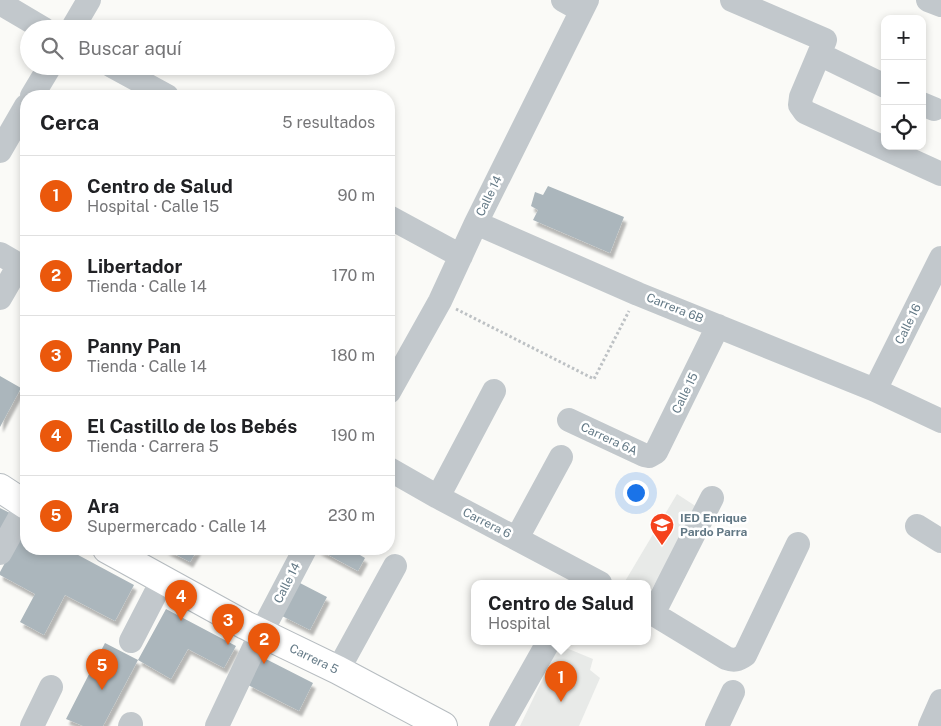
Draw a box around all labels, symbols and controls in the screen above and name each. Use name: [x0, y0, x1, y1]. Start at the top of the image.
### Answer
map controls: [881, 15, 926, 150]
button: +: [881, 15, 926, 60]
search box: [20, 20, 395, 75]
icon: search: [38, 34, 66, 62]
text: Buscar aquí: [78, 37, 182, 59]
button: −: [881, 60, 926, 105]
button: locate: [881, 105, 926, 150]
text: Cerca: [40, 110, 99, 135]
text: 5 resultados: [282, 113, 375, 132]
street label: Calle 14: [473, 173, 505, 219]
text: Centro de Salud: [87, 175, 233, 197]
text: 1: [53, 186, 59, 205]
text: 90 m: [338, 186, 375, 205]
text: Hospital · Calle 15: [87, 197, 219, 216]
text: Libertador: [87, 255, 182, 277]
text: 2: [51, 266, 61, 285]
text: 170 m: [332, 266, 375, 285]
text: Tienda · Calle 14: [87, 277, 207, 296]
street label: Carrera 6B: [644, 290, 706, 326]
street label: Calle 16: [892, 301, 924, 347]
text: Panny Pan: [87, 335, 181, 357]
text: 3: [51, 346, 61, 365]
text: 180 m: [331, 346, 375, 365]
text: Tienda · Calle 14: [87, 357, 207, 376]
street label: Calle 15: [669, 370, 701, 416]
text: El Castillo de los Bebés: [87, 415, 297, 437]
street label: Carrera 6A: [578, 420, 640, 458]
text: 4: [51, 426, 61, 445]
text: 190 m: [331, 426, 375, 445]
text: Tienda · Carrera 5: [87, 437, 219, 456]
your location: [623, 480, 649, 506]
text: Ara: [87, 495, 119, 517]
street label: Carrera 6: [460, 505, 514, 541]
text: 5: [51, 506, 61, 525]
text: 230 m: [328, 506, 375, 525]
place label: IED Enrique Pardo Parra: [680, 511, 747, 539]
school or university icon: IED Enrique Pardo Parra: [649, 512, 675, 546]
text: Supermercado · Calle 14: [87, 517, 266, 536]
street label: Calle 14: [271, 560, 303, 606]
pin: 4: [165, 580, 197, 621]
popup: [471, 580, 651, 645]
text: Centro de Salud: [488, 592, 634, 614]
pin: 3: [212, 604, 244, 645]
text: Hospital: [488, 614, 551, 633]
pin: 2: [248, 623, 280, 664]
street label: Carrera 5: [287, 641, 341, 677]
pin: 5: [86, 649, 118, 690]
pin: 1: [545, 661, 577, 702]

